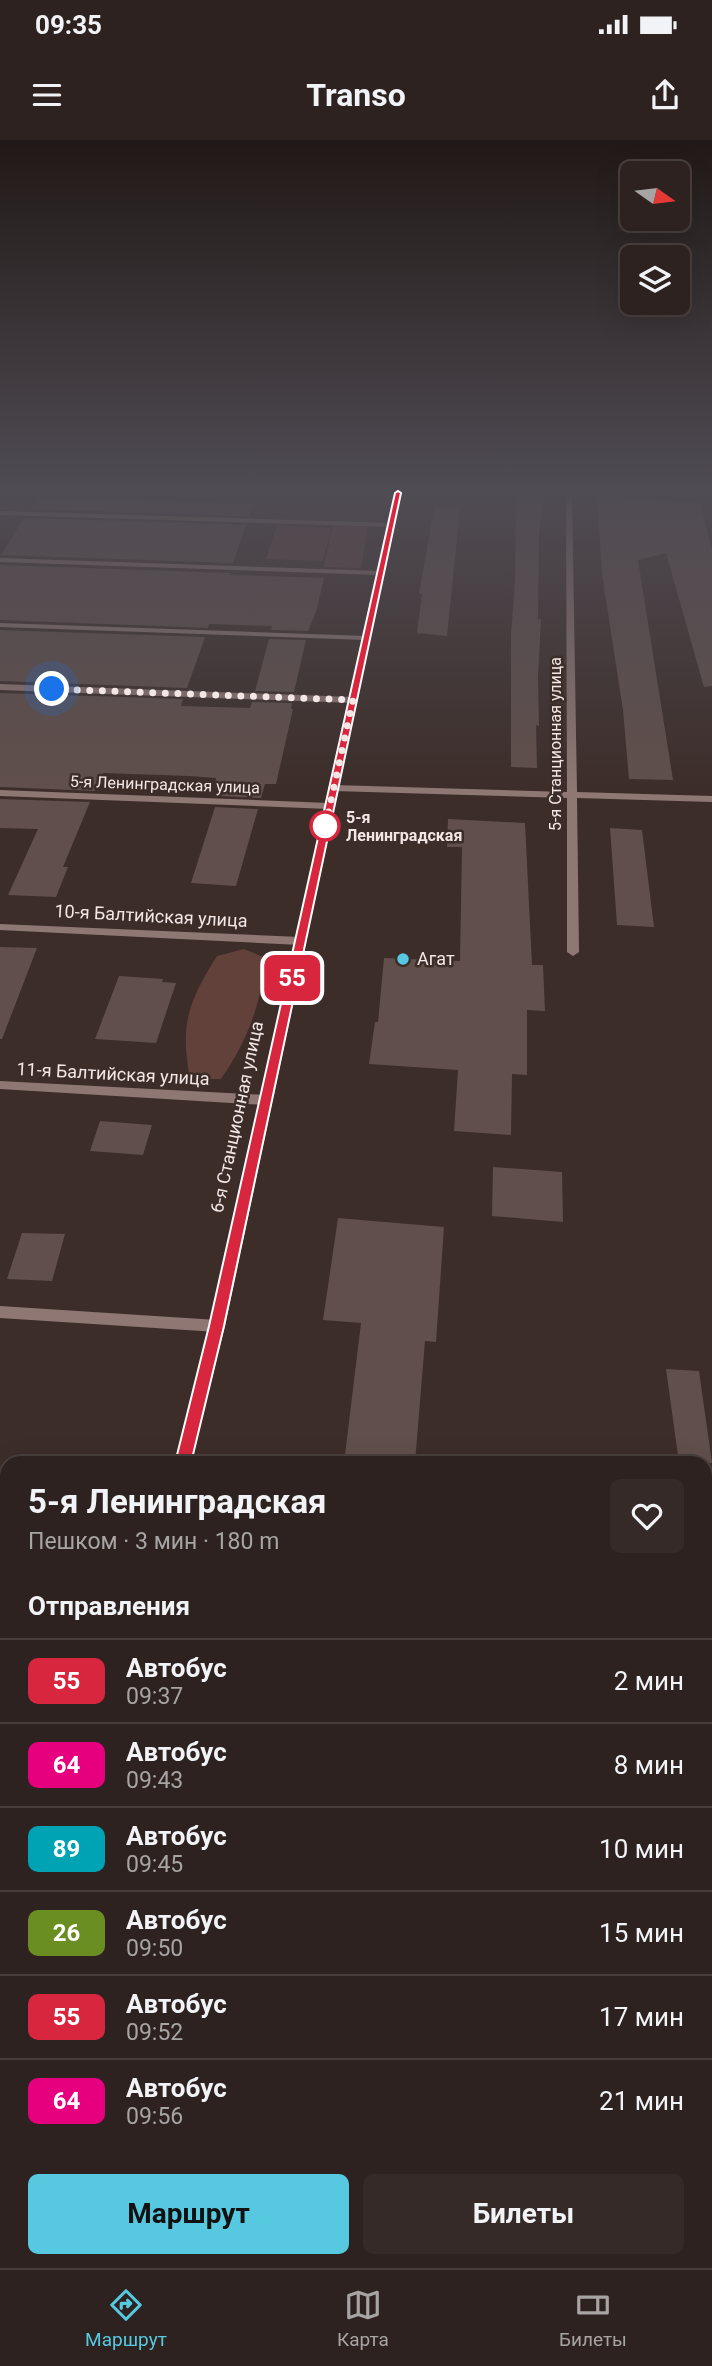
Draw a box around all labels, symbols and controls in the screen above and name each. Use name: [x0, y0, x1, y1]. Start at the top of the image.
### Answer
text: 09:35: [35, 10, 102, 40]
icon: menu: [28, 76, 66, 114]
text: Transo: [306, 76, 406, 114]
icon: share: [646, 76, 684, 114]
north arrow: [620, 161, 690, 231]
map controls: [620, 161, 690, 315]
button: layers: [620, 245, 690, 315]
street label: 5-я Станционная улица: [546, 657, 565, 831]
your location: [34, 671, 69, 706]
street label: 5-я Ленинградская улица: [70, 772, 260, 797]
place label: 5-я Ленинградская: [346, 808, 462, 845]
marker: 5-я Ленинградская: [310, 811, 340, 841]
street label: 10-я Балтийская улица: [54, 900, 248, 931]
place label: Агат: [417, 948, 455, 969]
marker: Агат: [395, 951, 411, 967]
line badge: 55: [260, 955, 324, 1001]
text: 55: [278, 964, 306, 992]
street label: 6-я Станционная улица: [206, 1019, 267, 1215]
street label: 11-я Балтийская улица: [16, 1058, 210, 1089]
button: heart: [610, 1479, 684, 1553]
text: 5-я Ленинградская: [28, 1482, 327, 1521]
text: Пешком · 3 мин · 180 m: [28, 1528, 279, 1555]
text: Отправления: [28, 1591, 190, 1621]
text: Автобус: [126, 1653, 227, 1683]
text: 2 мин: [614, 1666, 684, 1696]
text: 55: [53, 1667, 80, 1695]
text: 09:37: [126, 1683, 183, 1710]
text: Автобус: [126, 1737, 227, 1767]
text: 8 мин: [614, 1750, 684, 1780]
text: 64: [53, 1751, 80, 1779]
text: 09:43: [126, 1767, 183, 1794]
text: Автобус: [126, 1821, 227, 1851]
text: 10 мин: [599, 1834, 684, 1864]
text: 89: [53, 1835, 80, 1863]
text: 09:45: [126, 1851, 183, 1878]
text: Автобус: [126, 1905, 227, 1935]
text: 15 мин: [599, 1918, 684, 1948]
text: 26: [53, 1919, 80, 1947]
text: 09:50: [126, 1935, 183, 1962]
text: Автобус: [126, 1989, 227, 2019]
text: 17 мин: [599, 2002, 684, 2032]
text: 55: [53, 2003, 80, 2031]
text: 09:52: [126, 2019, 183, 2046]
text: Автобус: [126, 2073, 227, 2103]
text: 21 мин: [599, 2086, 684, 2116]
text: 64: [53, 2087, 80, 2115]
text: 09:56: [126, 2103, 183, 2130]
button: Маршрут: [28, 2174, 349, 2254]
button: Билеты: [363, 2174, 684, 2254]
tab: Маршрут: [85, 2286, 167, 2351]
tab: Карта: [337, 2286, 389, 2351]
tab: Билеты: [559, 2286, 627, 2351]

